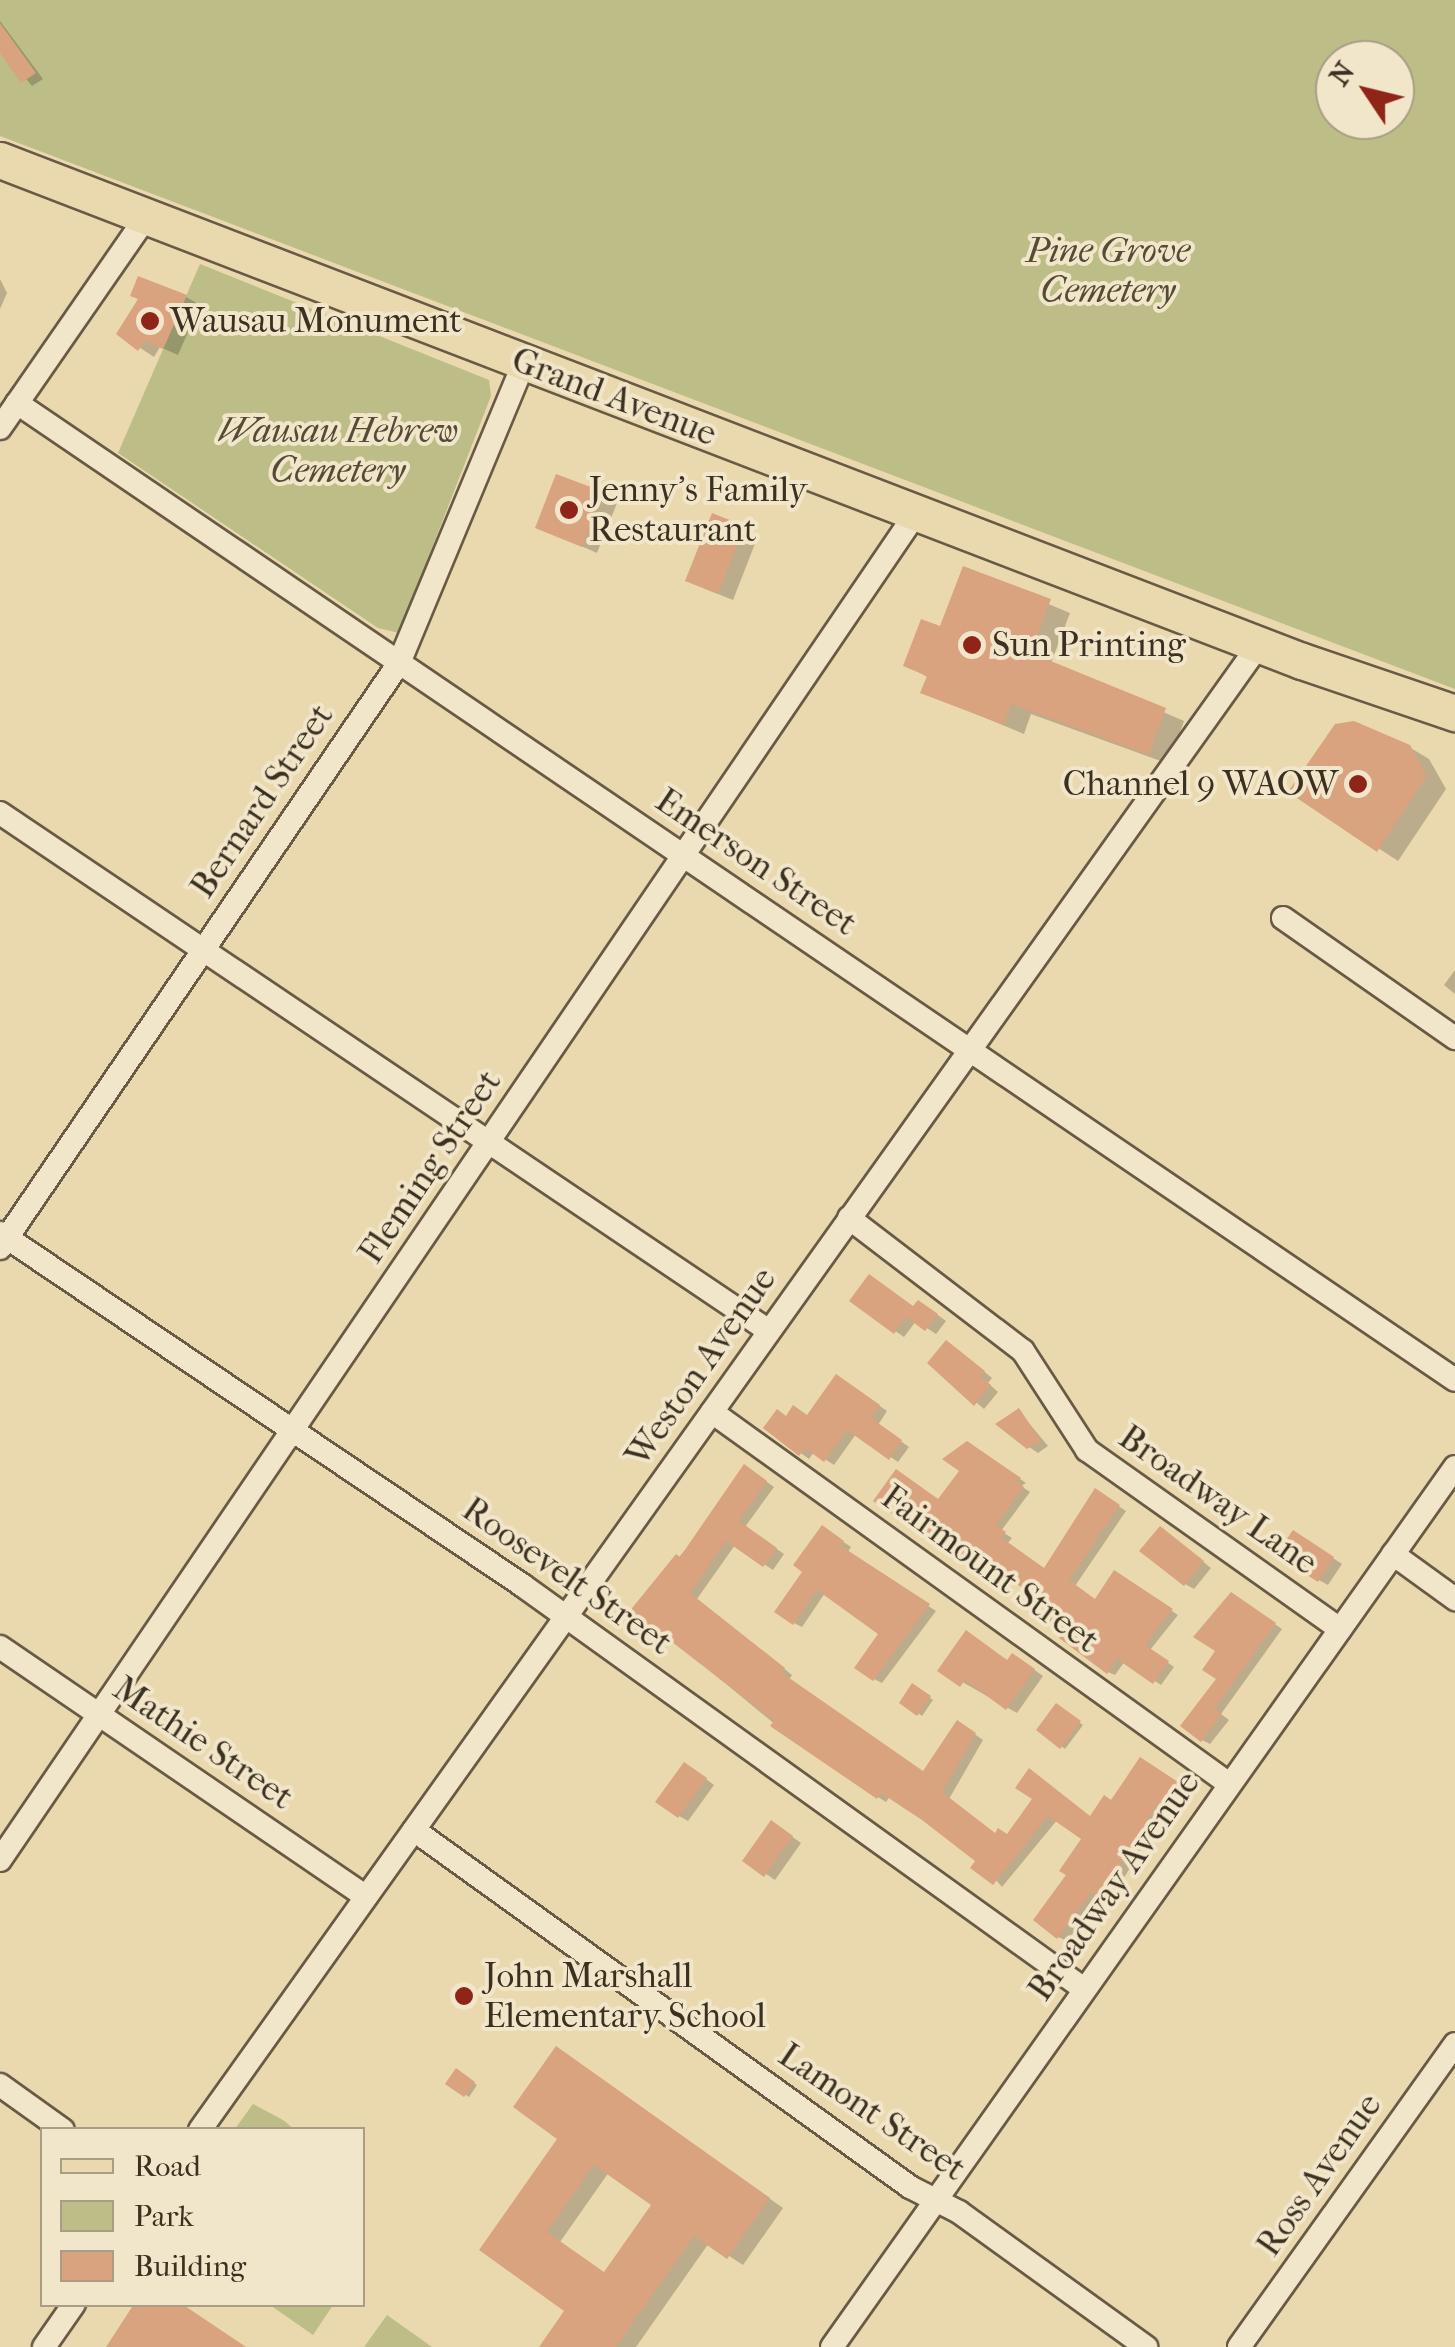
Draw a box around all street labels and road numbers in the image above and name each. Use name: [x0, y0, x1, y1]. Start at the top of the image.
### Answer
street label: Grand Avenue: [506, 339, 722, 455]
street label: Bernard Street: [182, 696, 342, 906]
street label: Emerson Street: [648, 779, 864, 945]
street label: Fleming Street: [350, 1062, 510, 1272]
street label: Weston Avenue: [617, 1259, 785, 1475]
street label: Broadway Lane: [1111, 1416, 1325, 1584]
street label: Fairmount Street: [873, 1476, 1107, 1662]
street label: Roosevelt Street: [454, 1488, 680, 1664]
street label: Mathie Street: [105, 1668, 301, 1818]
street label: Broadway Avenue: [1019, 1763, 1209, 2009]
street label: Lamont Street: [771, 2034, 973, 2190]
street label: Ross Avenue: [1248, 2086, 1390, 2264]

